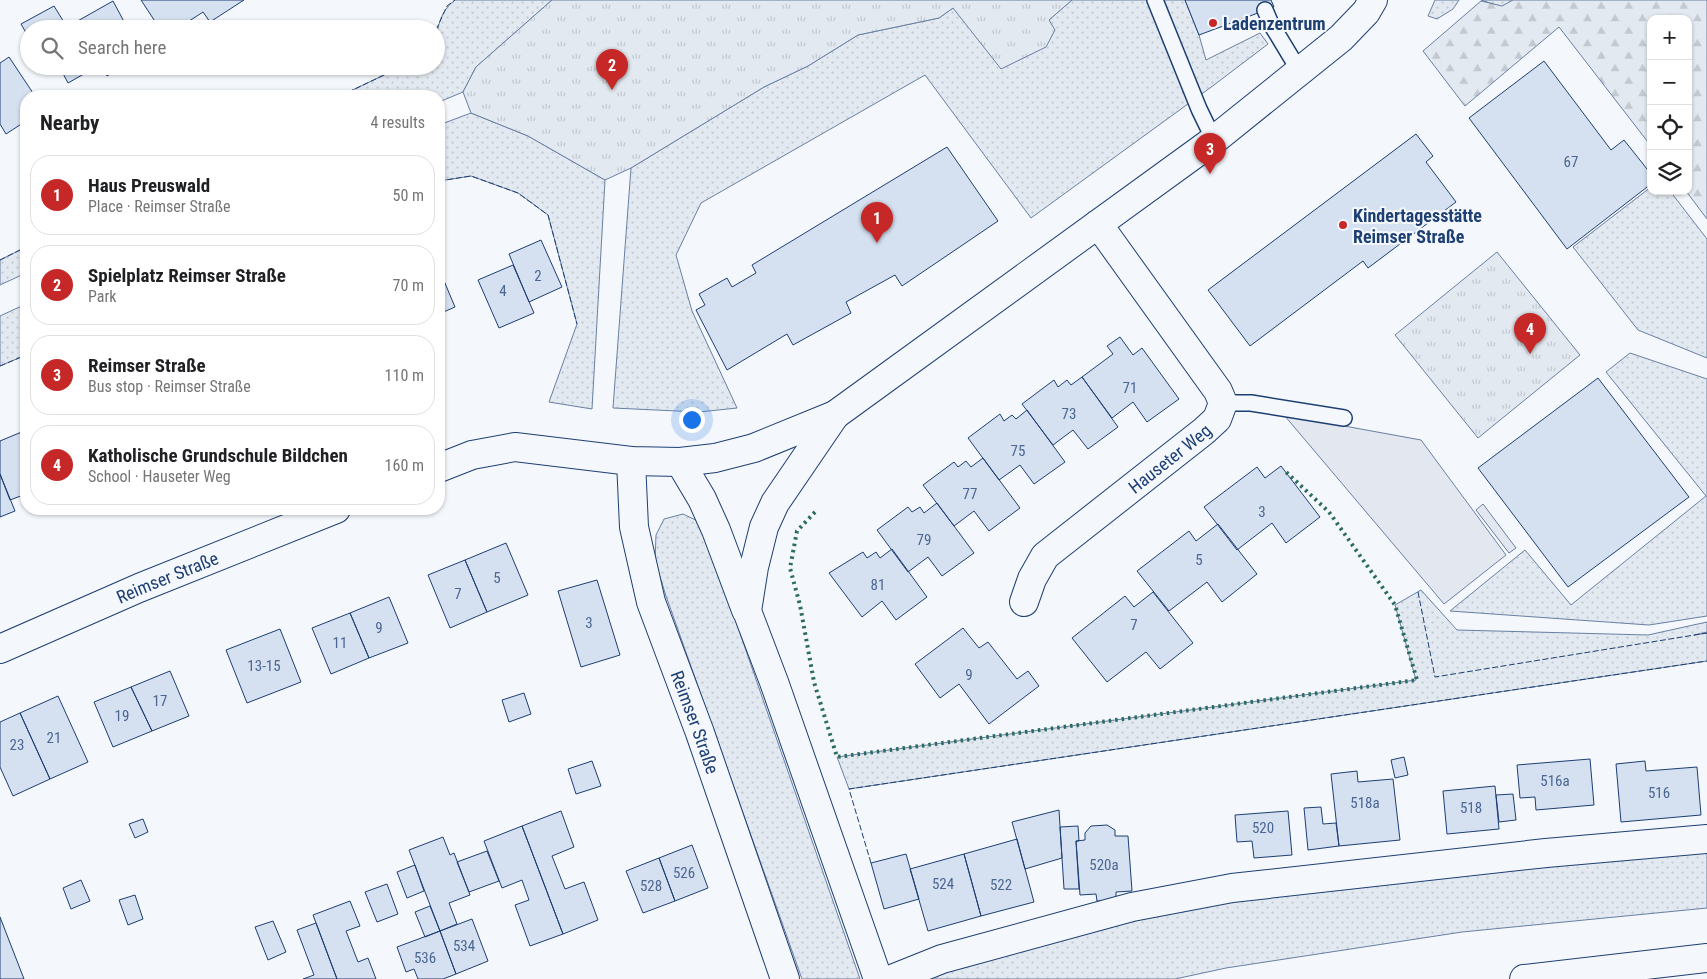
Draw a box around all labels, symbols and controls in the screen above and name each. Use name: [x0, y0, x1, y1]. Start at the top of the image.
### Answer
place label: Ladenzentrum: [1223, 13, 1326, 34]
map controls: [1647, 15, 1692, 195]
button: +: [1647, 15, 1692, 60]
marker: Ladenzentrum: [1207, 17, 1219, 29]
search box: [20, 20, 445, 75]
icon: search: [38, 34, 66, 62]
text: Search here: [78, 36, 166, 59]
pin: 2: [596, 49, 628, 90]
button: −: [1647, 60, 1692, 105]
button: locate: [1647, 105, 1692, 150]
text: Nearby: [40, 111, 99, 135]
text: 4 results: [370, 113, 425, 132]
pin: 3: [1194, 133, 1226, 174]
button: layers: [1647, 150, 1692, 195]
house number: 67: [1564, 153, 1578, 171]
text: Haus Preuswald: [88, 174, 210, 197]
text: 1: [53, 186, 61, 205]
text: 50 m: [392, 186, 424, 205]
text: Place · Reimser Straße: [88, 197, 231, 216]
pin: 1: [861, 202, 893, 243]
place label: Kindertagesstätte Reimser Straße: [1353, 205, 1482, 247]
marker: Kindertagesstätte Reimser Straße: [1337, 219, 1349, 231]
text: Spielplatz Reimser Straße: [88, 264, 286, 287]
house number: 2: [534, 267, 542, 285]
text: 2: [53, 276, 61, 295]
text: 70 m: [392, 276, 424, 295]
house number: 4: [499, 282, 507, 300]
text: Park: [88, 287, 117, 306]
pin: 4: [1514, 313, 1546, 354]
text: Reimser Straße: [88, 354, 206, 377]
text: 3: [53, 366, 61, 385]
text: 110 m: [385, 366, 424, 385]
text: Bus stop · Reimser Straße: [88, 377, 251, 396]
house number: 71: [1123, 379, 1137, 397]
house number: 73: [1062, 405, 1076, 423]
your location: [679, 407, 705, 433]
street label: Hauseter Weg: [1124, 419, 1215, 497]
house number: 75: [1011, 442, 1025, 460]
text: Katholische Grundschule Bildchen: [88, 444, 348, 467]
text: 4: [53, 456, 61, 475]
text: 160 m: [385, 456, 424, 475]
text: School · Hauseter Weg: [88, 467, 231, 486]
house number: 77: [963, 485, 977, 503]
house number: 3: [1258, 503, 1266, 521]
house number: 79: [917, 531, 931, 549]
street label: Reimser Straße: [113, 547, 221, 607]
house number: 5: [1195, 551, 1203, 569]
house number: 5: [493, 569, 501, 587]
house number: 81: [871, 576, 885, 594]
house number: 7: [454, 585, 462, 603]
house number: 3: [585, 614, 593, 632]
house number: 7: [1130, 616, 1138, 634]
house number: 9: [375, 619, 383, 637]
house number: 11: [333, 634, 347, 652]
house number: 13-15: [247, 657, 281, 675]
house number: 9: [965, 666, 973, 684]
street label: Reimser Straße: [667, 668, 724, 776]
house number: 17: [153, 692, 167, 710]
house number: 19: [115, 707, 129, 725]
house number: 21: [47, 729, 61, 747]
house number: 23: [10, 736, 24, 754]
house number: 516a: [1540, 772, 1570, 790]
house number: 516: [1648, 784, 1670, 802]
house number: 518a: [1350, 794, 1380, 812]
house number: 518: [1460, 799, 1482, 817]
house number: 520: [1252, 819, 1274, 837]
house number: 520a: [1089, 856, 1119, 874]
house number: 526: [673, 864, 695, 882]
house number: 524: [932, 875, 954, 893]
house number: 522: [990, 876, 1012, 894]
house number: 528: [640, 877, 662, 895]
house number: 534: [453, 937, 475, 955]
house number: 536: [414, 949, 436, 967]

